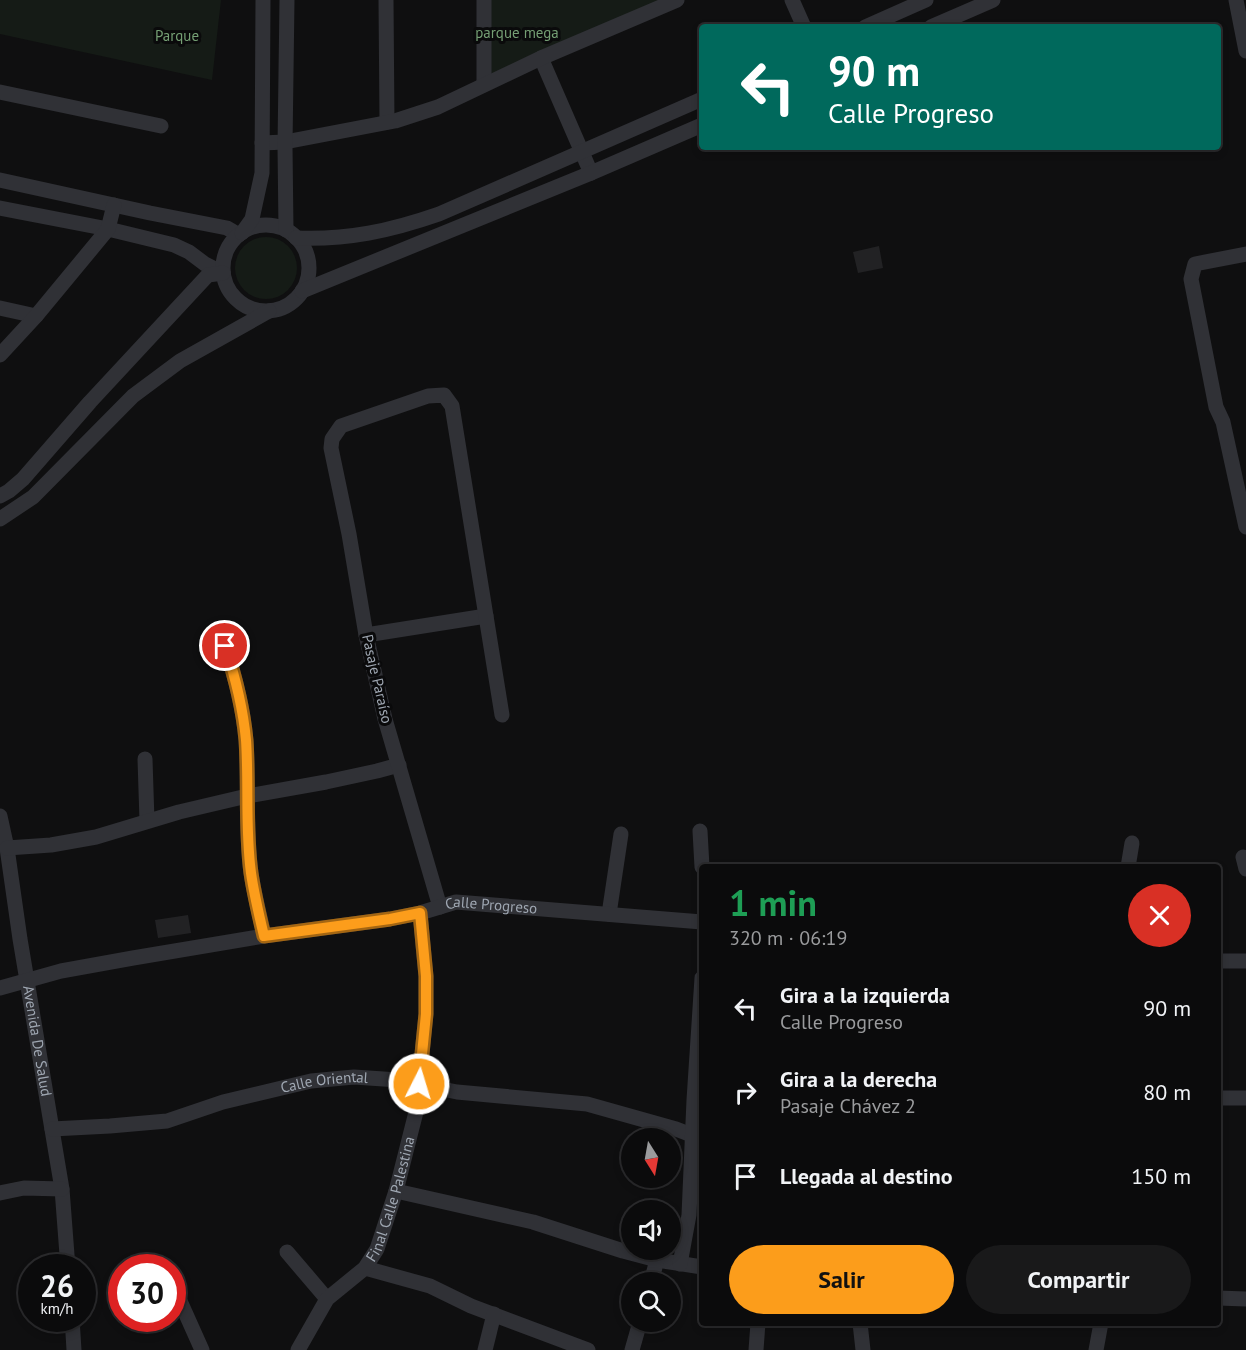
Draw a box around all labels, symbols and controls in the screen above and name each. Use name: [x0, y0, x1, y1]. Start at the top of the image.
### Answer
park label: parque mega: [475, 23, 559, 42]
park label: Parque: [155, 26, 199, 45]
text: 90 m: [828, 43, 920, 98]
icon: left: [729, 48, 807, 126]
text: Calle Progreso: [828, 96, 994, 130]
pin: [199, 620, 250, 671]
icon: arrive: [208, 629, 241, 662]
street label: Pasaje Paraíso: [358, 632, 397, 725]
text: 1 min: [729, 879, 817, 926]
button: close: [1128, 884, 1191, 947]
street label: Calle Progreso: [443, 892, 538, 918]
text: 320 m · 06:19: [729, 925, 847, 951]
text: Gira a la izquierda: [780, 981, 950, 1009]
street label: Avenida De Salud: [19, 984, 56, 1098]
icon: left: [729, 992, 762, 1025]
text: 90 m: [1143, 994, 1191, 1022]
text: Calle Progreso: [780, 1009, 903, 1035]
position arrow: [387, 1052, 451, 1116]
text: Gira a la derecha: [780, 1065, 937, 1093]
street label: Calle Oriental: [278, 1067, 369, 1097]
icon: right: [729, 1076, 762, 1109]
text: 80 m: [1143, 1078, 1191, 1106]
text: Pasaje Chávez 2: [780, 1093, 916, 1119]
north arrow: [621, 1128, 681, 1188]
map controls: [621, 1128, 681, 1332]
street label: Final Calle Palestina: [361, 1134, 418, 1265]
icon: arrive: [729, 1160, 762, 1193]
text: Llegada al destino: [780, 1162, 953, 1190]
text: 150 m: [1131, 1162, 1191, 1190]
button: sound: [621, 1200, 681, 1260]
button: Salir: [729, 1245, 954, 1314]
button: Compartir: [966, 1245, 1191, 1314]
speed limit sign: 30: [108, 1254, 186, 1332]
text: 26: [40, 1266, 74, 1305]
button: search: [621, 1272, 681, 1332]
text: km/h: [41, 1299, 73, 1318]

